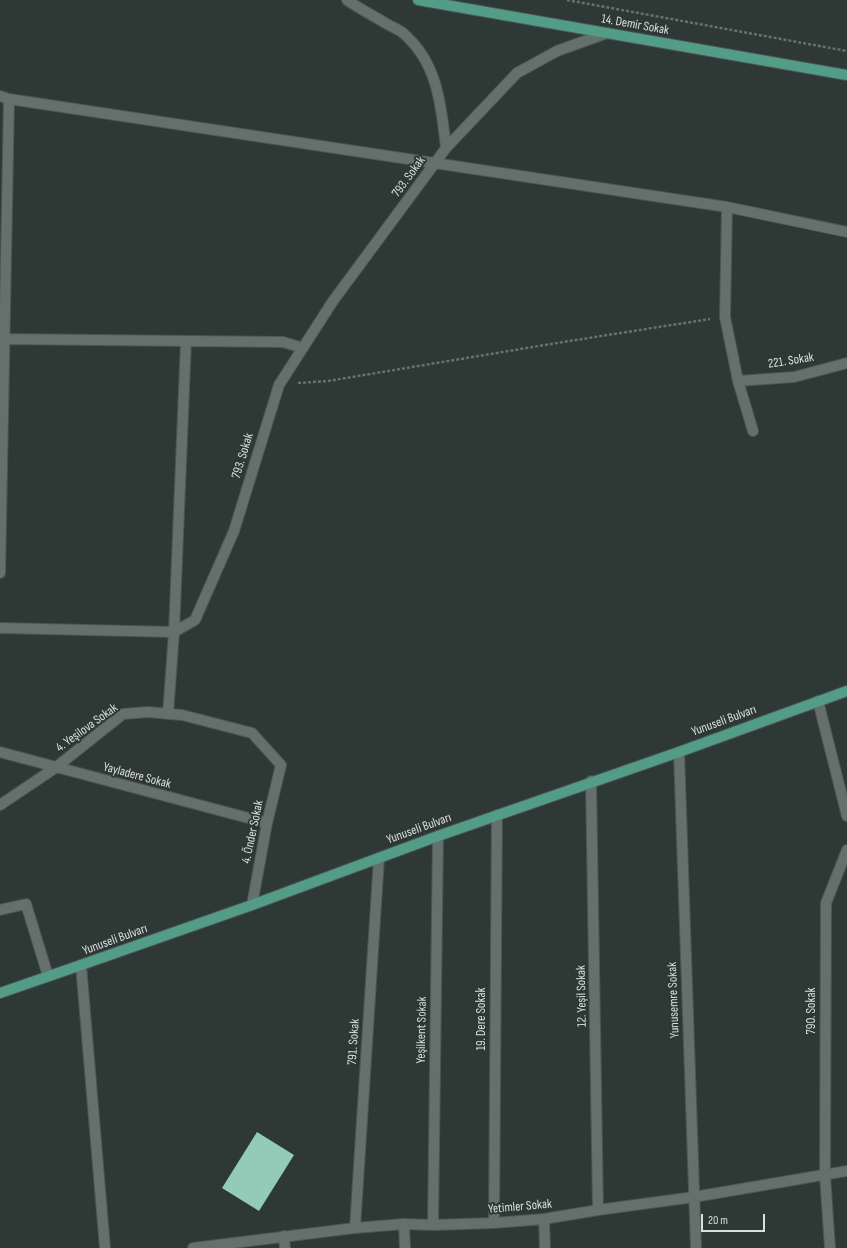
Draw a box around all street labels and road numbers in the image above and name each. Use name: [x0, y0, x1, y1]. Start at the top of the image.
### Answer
street label: 14. Demir Sokak: [600, 11, 670, 39]
street label: 793. Sokak: [389, 153, 429, 201]
street label: 221. Sokak: [767, 350, 815, 372]
street label: 793. Sokak: [229, 431, 257, 481]
street label: 4. Yeşilova Sokak: [53, 700, 121, 756]
street label: Yunuseli Bulvarı: [689, 702, 759, 740]
street label: Yayladere Sokak: [101, 759, 173, 793]
street label: 4. Önder Sokak: [239, 799, 267, 865]
street label: Yunuseli Bulvarı: [384, 810, 454, 848]
street label: Yunuseli Bulvarı: [80, 921, 150, 959]
street label: Yunusemre Sokak: [665, 962, 683, 1038]
street label: 12. Yeşil Sokak: [574, 965, 590, 1027]
street label: 19. Dere Sokak: [474, 988, 490, 1050]
street label: 790. Sokak: [804, 988, 820, 1034]
street label: Yeşilkent Sokak: [414, 996, 430, 1064]
street label: 791. Sokak: [345, 1018, 363, 1066]
street label: Yetimler Sokak: [487, 1196, 553, 1218]

